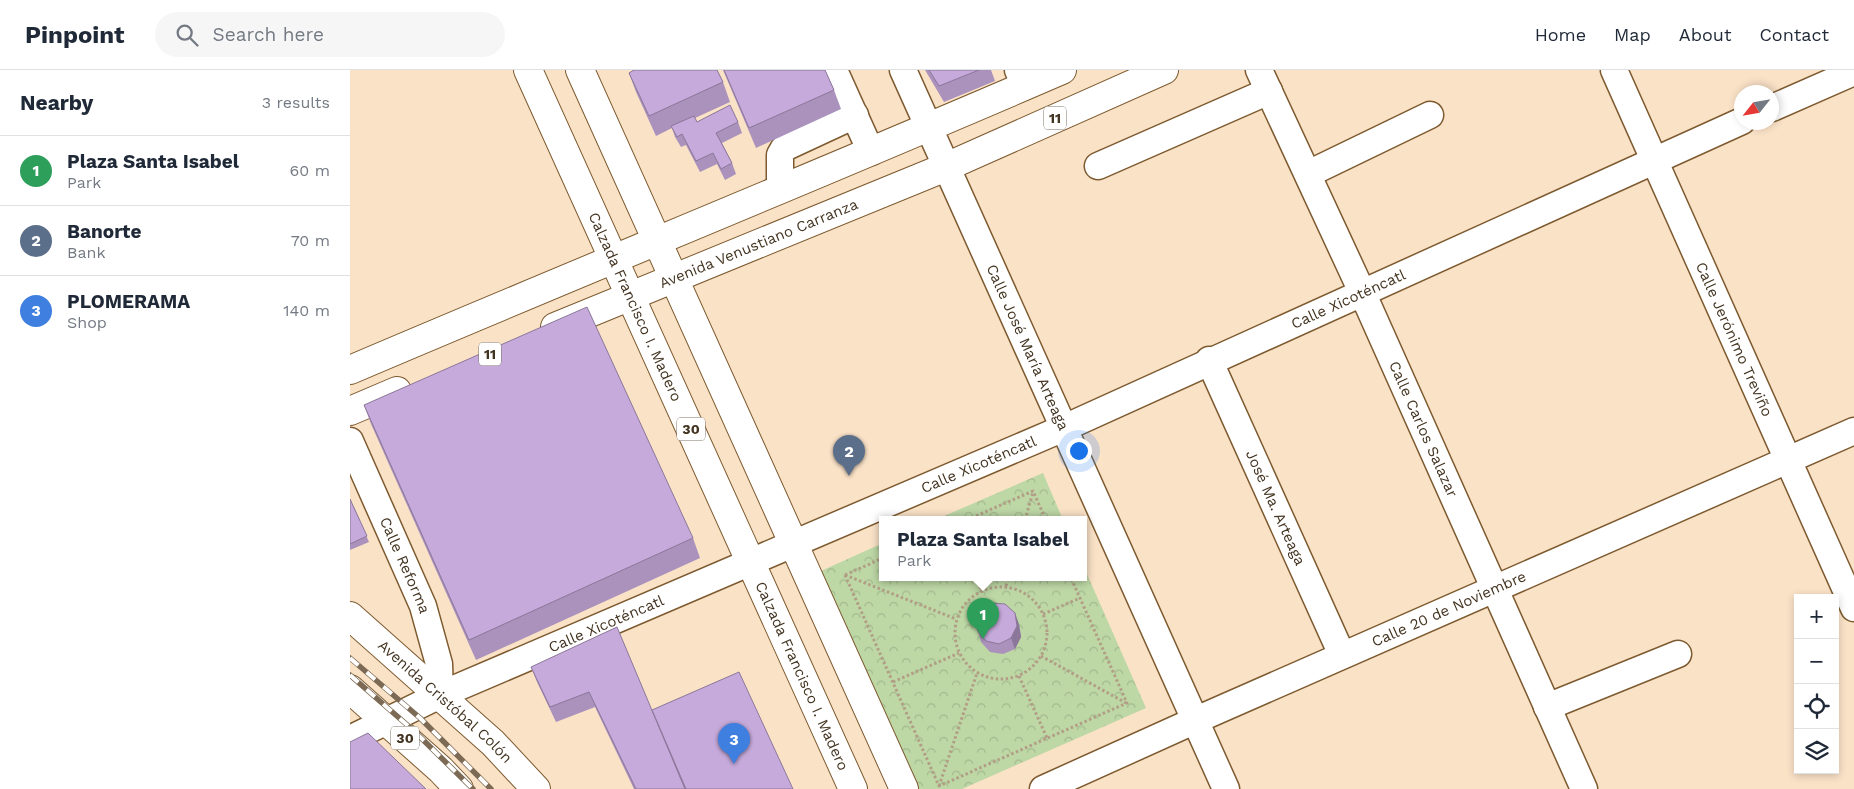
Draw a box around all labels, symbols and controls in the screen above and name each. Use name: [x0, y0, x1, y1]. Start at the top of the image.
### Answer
search box: [155, 12, 505, 57]
text: Pinpoint: [25, 21, 125, 49]
icon: search: [173, 21, 201, 49]
text: Search here: [213, 23, 324, 46]
text: Home: [1535, 24, 1586, 45]
text: Map: [1614, 24, 1651, 45]
text: About: [1679, 24, 1731, 45]
text: Contact: [1759, 24, 1829, 45]
north arrow: [1734, 85, 1779, 130]
text: Nearby: [20, 90, 93, 115]
text: 3 results: [262, 93, 330, 112]
road number: 11: [1044, 106, 1066, 129]
text: Plaza Santa Isabel: [67, 150, 239, 173]
text: 1: [33, 161, 39, 180]
text: 60 m: [290, 161, 330, 180]
text: Park: [67, 173, 101, 192]
street label: Avenida Venustiano Carranza: [657, 195, 861, 292]
street label: Calzada Francisco I. Madero: [585, 210, 686, 404]
text: Banorte: [67, 220, 141, 243]
text: 2: [31, 231, 41, 250]
text: 70 m: [291, 231, 330, 250]
text: Bank: [67, 243, 105, 262]
street label: Calle Jerónimo Treviño: [1692, 259, 1776, 419]
street label: Calle José María Arteaga: [982, 262, 1073, 434]
street label: Calle Xicoténcatl: [1288, 265, 1409, 333]
text: PLOMERAMA: [67, 290, 190, 313]
text: 3: [31, 301, 41, 320]
text: 140 m: [283, 301, 330, 320]
text: Shop: [67, 313, 107, 332]
road number: 11: [479, 342, 501, 366]
street label: Calle Carlos Salazar: [1385, 358, 1461, 500]
road number: 30: [677, 418, 705, 440]
street label: Calle Xicoténcatl: [918, 432, 1039, 497]
pin: 2: [833, 435, 865, 476]
your location: [1066, 438, 1092, 464]
street label: José Ma. Arteaga: [1242, 447, 1310, 569]
street label: Calle Reforma: [376, 514, 434, 616]
popup: [879, 516, 1087, 581]
text: Plaza Santa Isabel: [897, 528, 1069, 551]
text: Park: [897, 551, 931, 570]
street label: Calle 20 de Noviembre: [1369, 567, 1529, 651]
street label: Calzada Francisco I. Madero: [751, 579, 852, 773]
street label: Calle Xicoténcatl: [546, 591, 667, 656]
map controls: [1794, 594, 1839, 774]
button: +: [1794, 594, 1839, 639]
pin: 1: [967, 598, 999, 639]
street label: Avenida Cristóbal Colón: [374, 636, 516, 767]
button: −: [1794, 639, 1839, 684]
button: locate: [1794, 684, 1839, 729]
pin: 3: [718, 723, 750, 764]
road number: 30: [391, 726, 419, 750]
button: layers: [1794, 729, 1839, 774]

